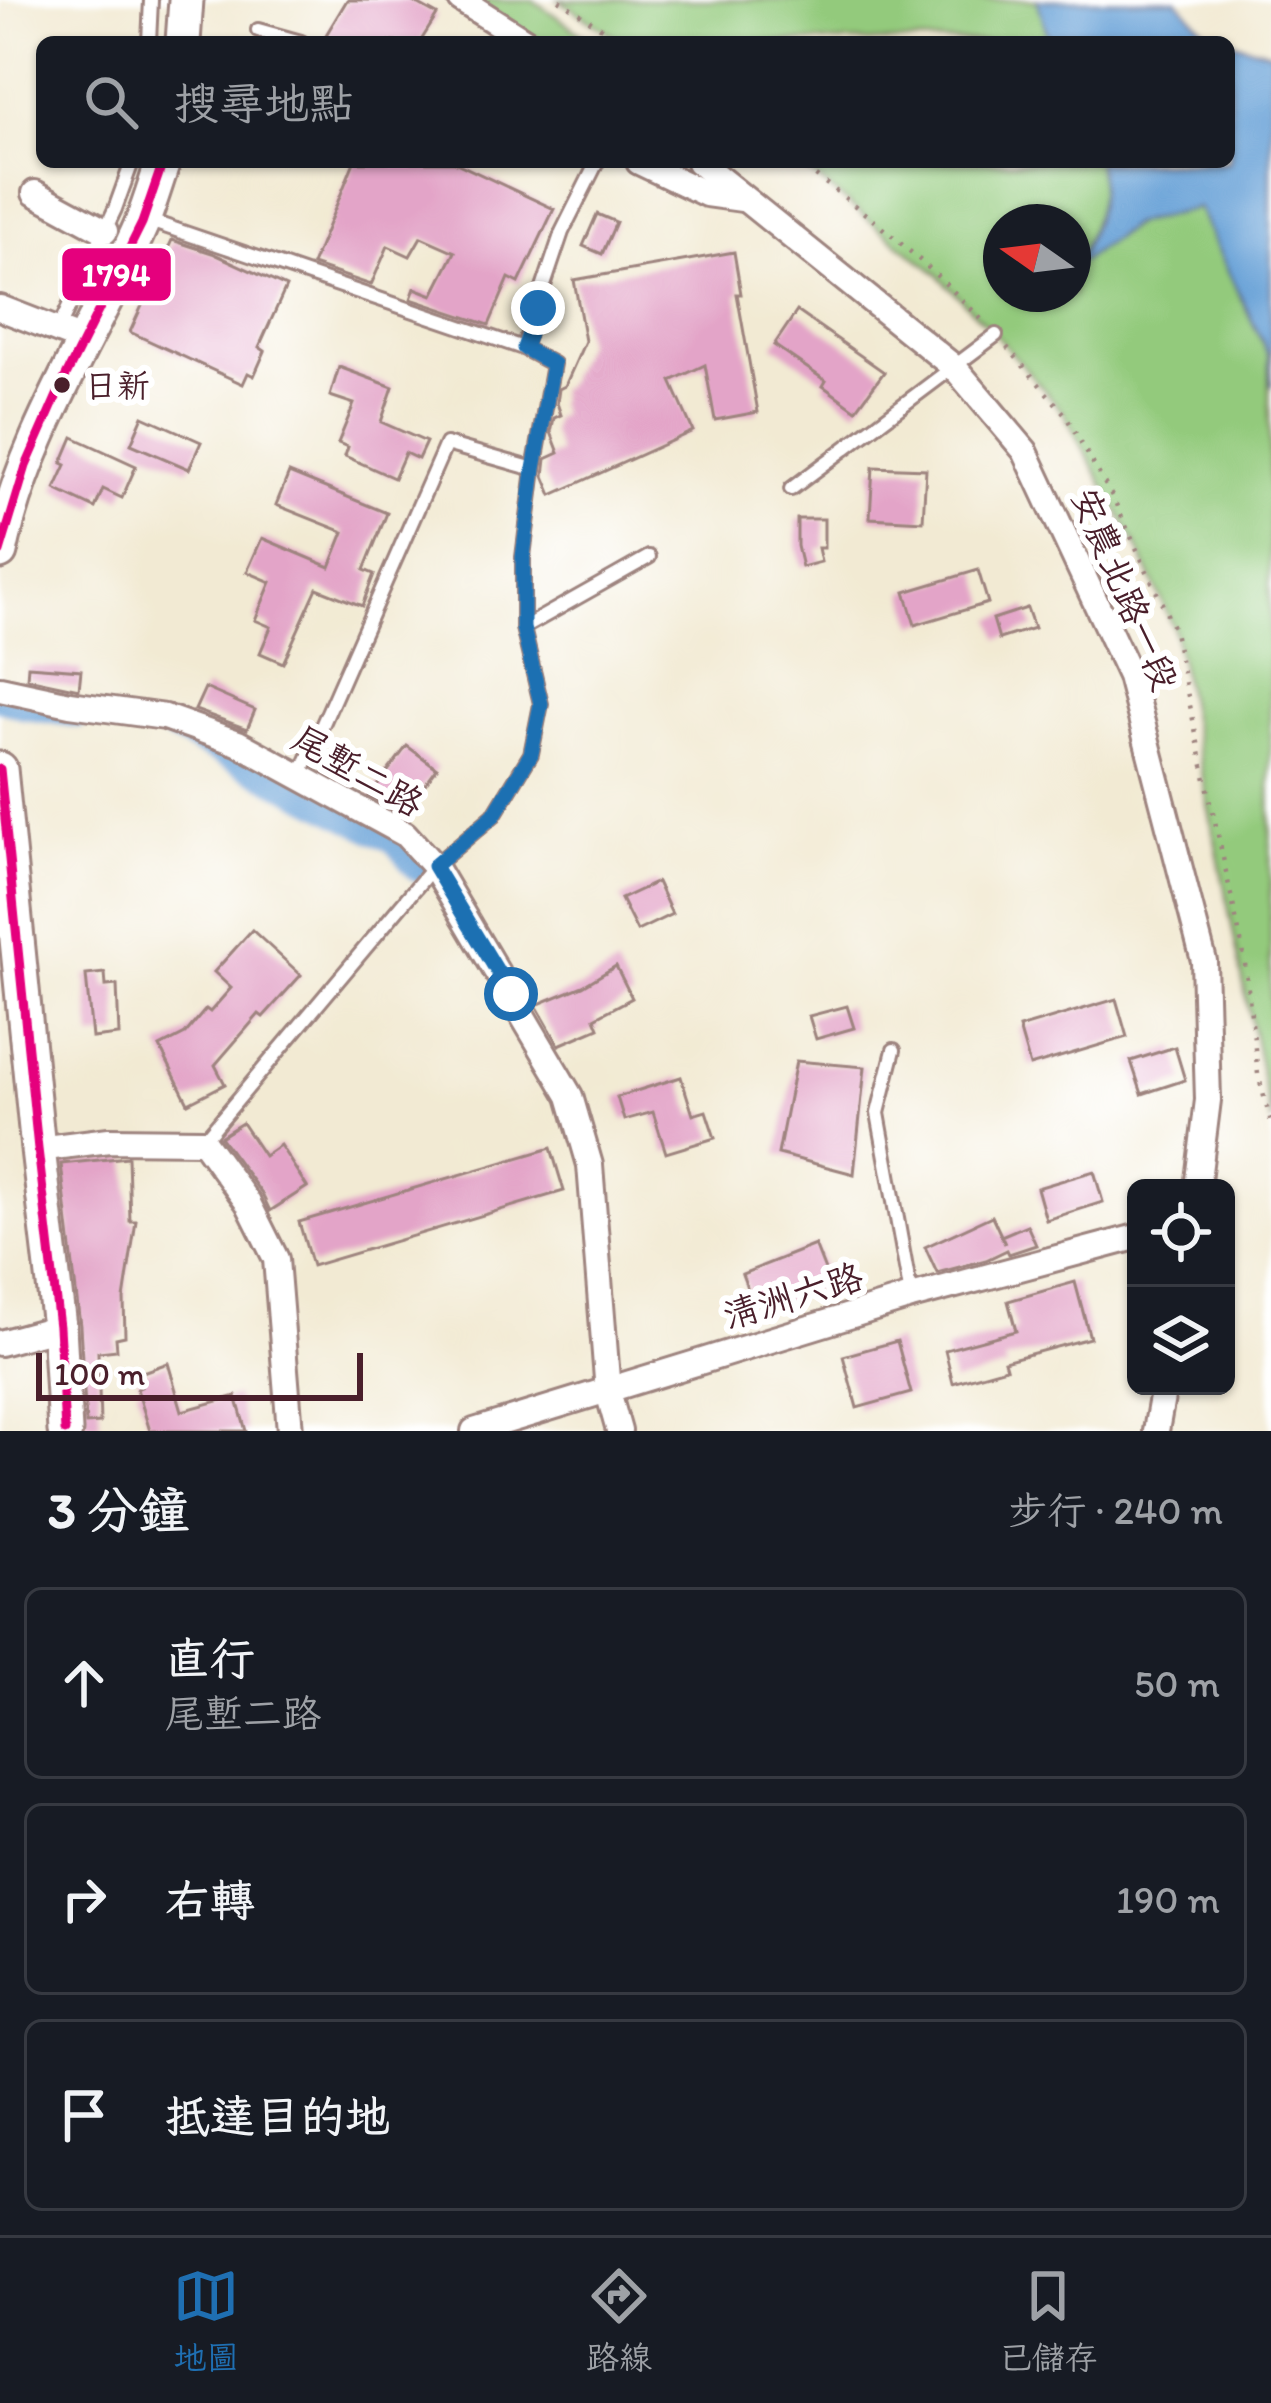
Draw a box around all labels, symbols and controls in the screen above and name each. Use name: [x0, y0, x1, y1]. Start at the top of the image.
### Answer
search box: [36, 36, 1235, 168]
icon: search: [78, 69, 144, 135]
text: 搜尋地點: [174, 76, 354, 130]
north arrow: [983, 204, 1091, 312]
line badge: 1794: [60, 246, 173, 303]
text: 1794: [82, 255, 151, 294]
route end: [511, 281, 565, 335]
place label: 日新: [84, 366, 150, 405]
marker: 日新: [51, 374, 73, 396]
street label: 安農北路一段: [1063, 481, 1187, 697]
street label: 尾塹二路: [285, 716, 431, 826]
route start: [484, 967, 538, 1021]
map controls: [1127, 1179, 1235, 1395]
button: locate: [1127, 1179, 1235, 1287]
street label: 清洲六路: [718, 1254, 868, 1338]
button: layers: [1127, 1287, 1235, 1395]
scale bar: [36, 1347, 363, 1400]
text: 100 m: [54, 1354, 145, 1393]
text: 3 分鐘: [48, 1480, 189, 1541]
text: 步行 · 240 m: [1009, 1487, 1223, 1534]
text: 直行: [165, 1631, 255, 1685]
icon: ahead: [51, 1650, 117, 1716]
text: 50 m: [1134, 1660, 1220, 1707]
text: 尾塹二路: [165, 1690, 321, 1737]
icon: right: [51, 1866, 117, 1932]
text: 右轉: [165, 1873, 255, 1927]
text: 190 m: [1116, 1876, 1220, 1923]
icon: arrive: [51, 2082, 117, 2148]
text: 抵達目的地: [165, 2089, 390, 2143]
tab: 地圖: [173, 2263, 239, 2378]
tab: 路線: [586, 2263, 652, 2378]
tab: 已儲存: [999, 2263, 1098, 2378]

